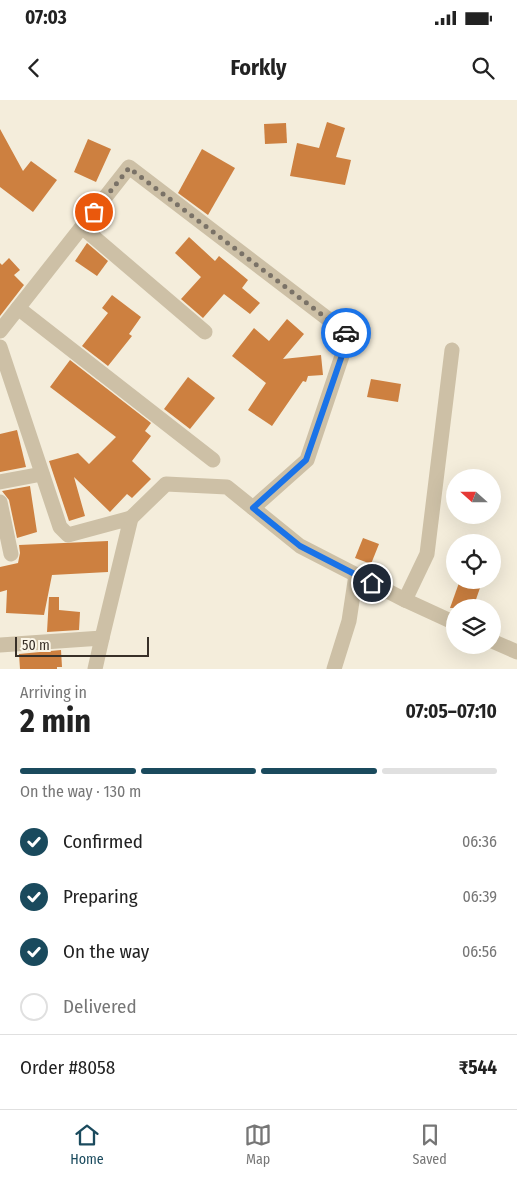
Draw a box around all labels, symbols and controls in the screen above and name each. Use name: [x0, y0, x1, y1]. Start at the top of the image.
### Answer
text: 07:03: [25, 6, 67, 29]
icon: back: [20, 54, 48, 82]
text: Forkly: [230, 54, 287, 81]
icon: search: [469, 54, 497, 82]
pin: [73, 191, 115, 233]
icon: bag: [80, 198, 108, 226]
courier: [321, 308, 371, 358]
icon: car: [332, 319, 360, 347]
north arrow: [446, 469, 501, 524]
map controls: [446, 469, 501, 654]
button: locate: [446, 534, 501, 589]
pin: [351, 562, 393, 604]
icon: home: [358, 569, 386, 597]
button: layers: [446, 599, 501, 654]
scale bar: [15, 634, 149, 657]
text: 50 m: [22, 637, 50, 654]
text: Arriving in: [20, 683, 87, 702]
text: 07:05–07:10: [406, 700, 497, 723]
text: 2 min: [20, 702, 91, 740]
text: On the way · 130 m: [20, 782, 141, 801]
icon: check: [20, 828, 48, 856]
text: Confirmed: [63, 830, 143, 853]
text: 06:36: [462, 832, 497, 851]
icon: check: [20, 883, 48, 911]
text: Preparing: [63, 885, 138, 908]
text: 06:39: [462, 887, 497, 906]
icon: check: [20, 938, 48, 966]
text: On the way: [63, 940, 149, 963]
text: 06:56: [462, 942, 497, 961]
text: Delivered: [63, 995, 137, 1018]
text: Order #8058: [20, 1056, 115, 1079]
text: ₹544: [459, 1056, 497, 1079]
tab: Home: [70, 1121, 104, 1168]
tab: Map: [244, 1121, 272, 1168]
tab: Saved: [413, 1121, 447, 1168]

